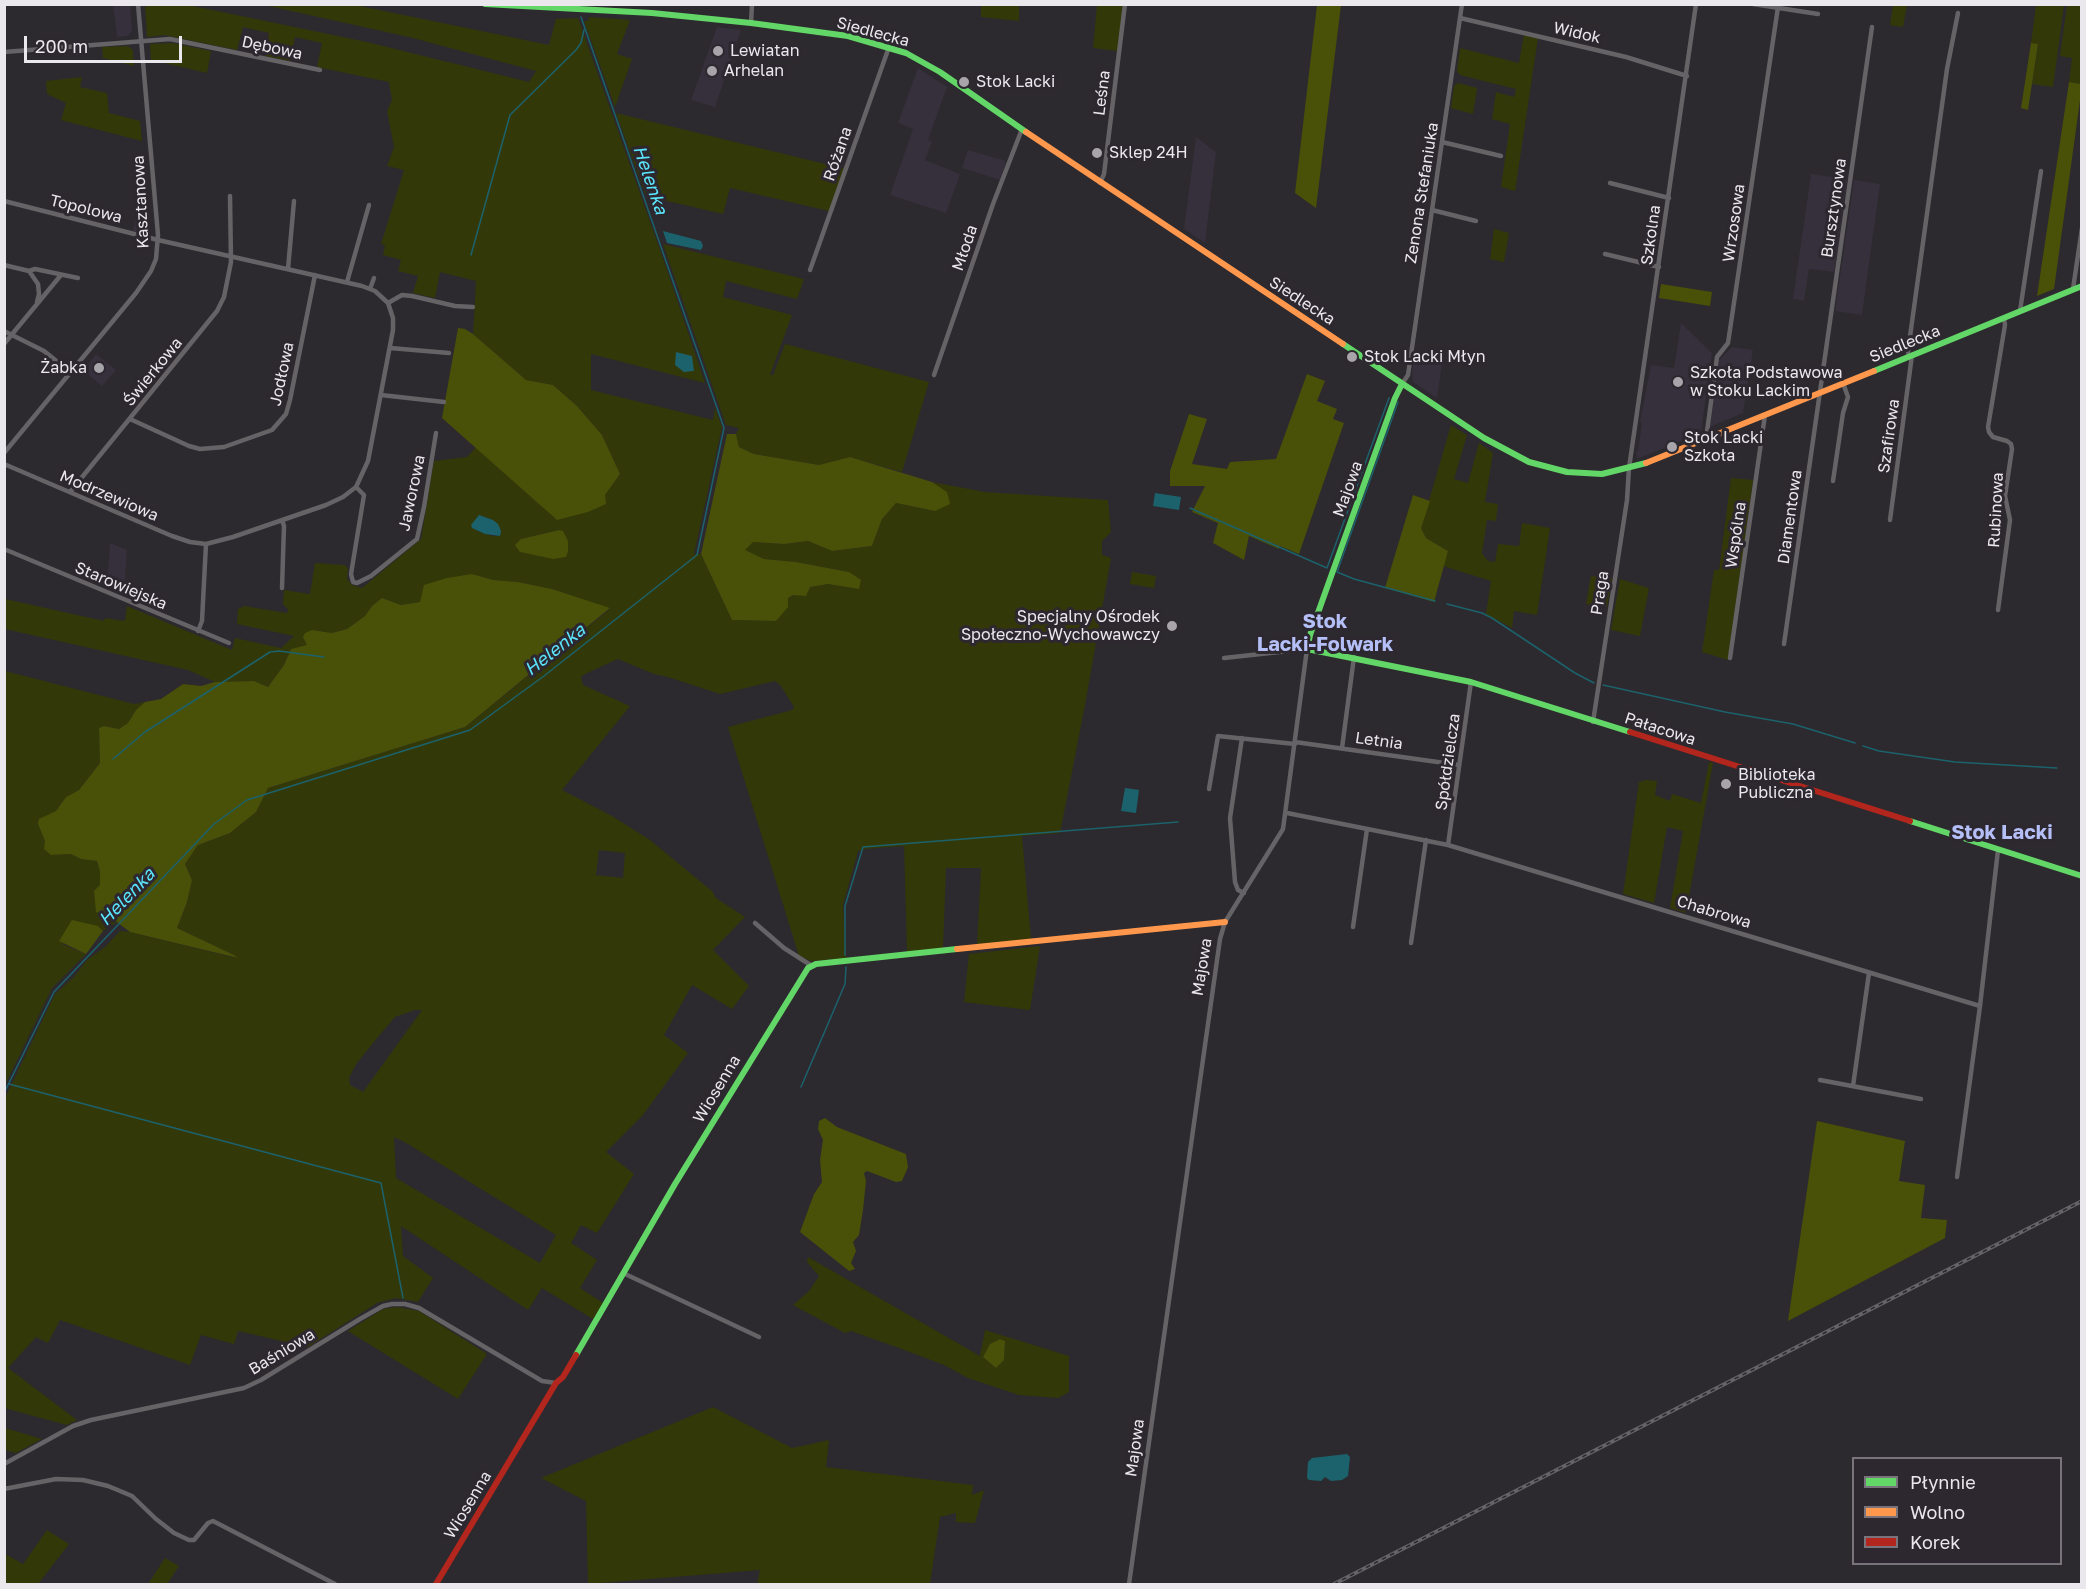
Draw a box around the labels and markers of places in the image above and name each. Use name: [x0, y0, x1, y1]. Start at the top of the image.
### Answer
place label: Lewiatan: [730, 41, 799, 61]
marker: Lewiatan: [711, 44, 725, 58]
place label: Arhelan: [724, 61, 784, 81]
marker: Arhelan: [705, 64, 719, 78]
place label: Stok Lacki: [976, 72, 1055, 92]
marker: Stok Lacki: [957, 75, 971, 89]
place label: Sklep 24H: [1109, 143, 1188, 163]
marker: Sklep 24H: [1090, 146, 1104, 160]
place label: Stok Lacki Młyn: [1364, 347, 1486, 367]
marker: Stok Lacki Młyn: [1345, 350, 1359, 364]
place label: Żabka: [41, 358, 87, 378]
marker: Żabka: [92, 361, 106, 375]
place label: Szkoła Podstawowa w Stoku Lackim: [1690, 363, 1843, 401]
marker: Szkoła Podstawowa w Stoku Lackim: [1671, 375, 1685, 389]
place label: Stok Lacki Szkoła: [1684, 428, 1763, 466]
marker: Stok Lacki Szkoła: [1665, 440, 1679, 454]
place label: Specjalny Ośrodek Społeczno-Wychowawczy: [961, 607, 1160, 645]
marker: Specjalny Ośrodek Społeczno-Wychowawczy: [1165, 619, 1179, 633]
place label: Biblioteka Publiczna: [1738, 765, 1815, 803]
marker: Biblioteka Publiczna: [1719, 777, 1733, 791]

